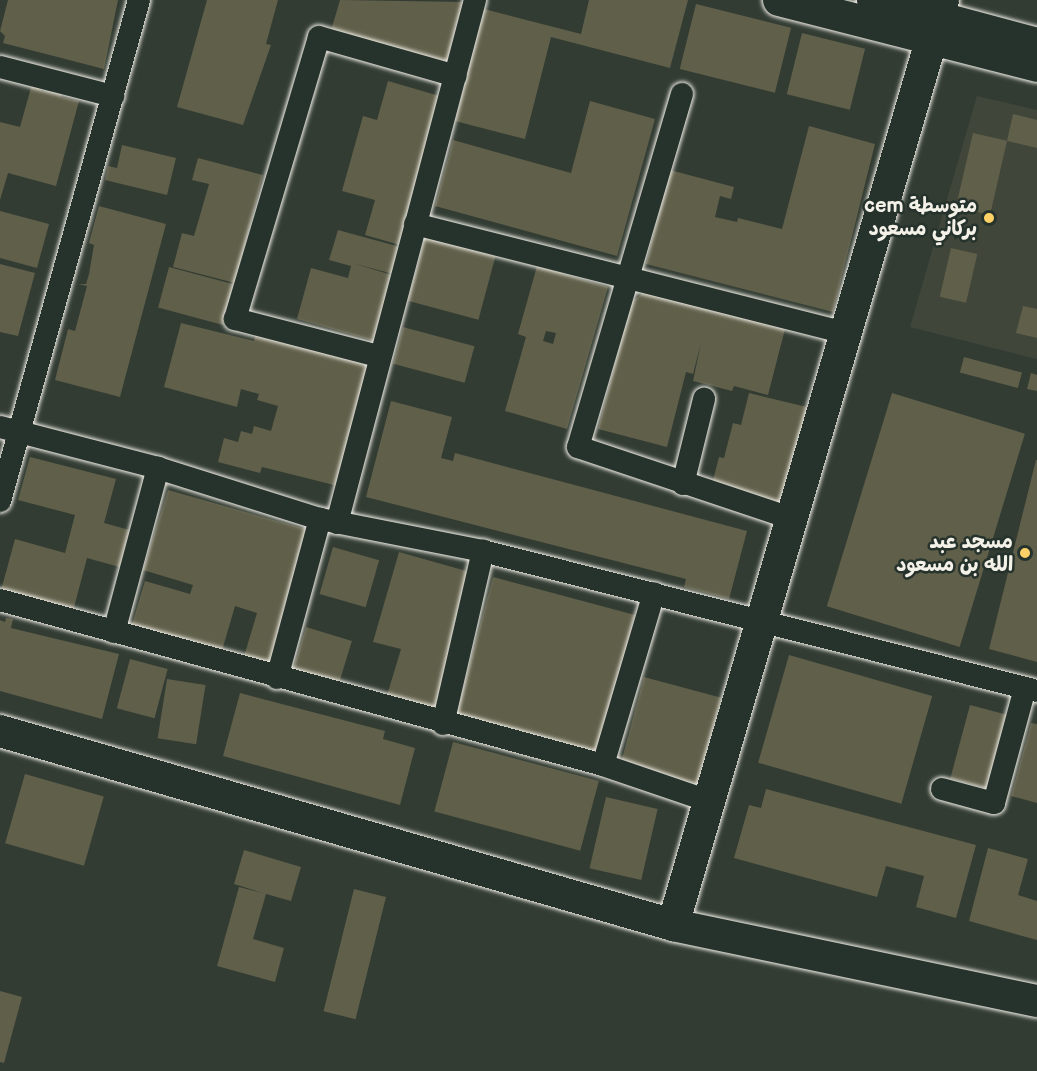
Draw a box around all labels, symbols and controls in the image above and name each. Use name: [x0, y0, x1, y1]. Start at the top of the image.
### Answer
place label: cem متوسطة بركاني مسعود: [864, 195, 977, 242]
marker: cem متوسطة بركاني مسعود: [982, 211, 996, 225]
place label: مسجد عبد الله بن مسعود: [896, 530, 1013, 577]
marker: مسجد عبد الله بن مسعود: [1018, 546, 1032, 560]

